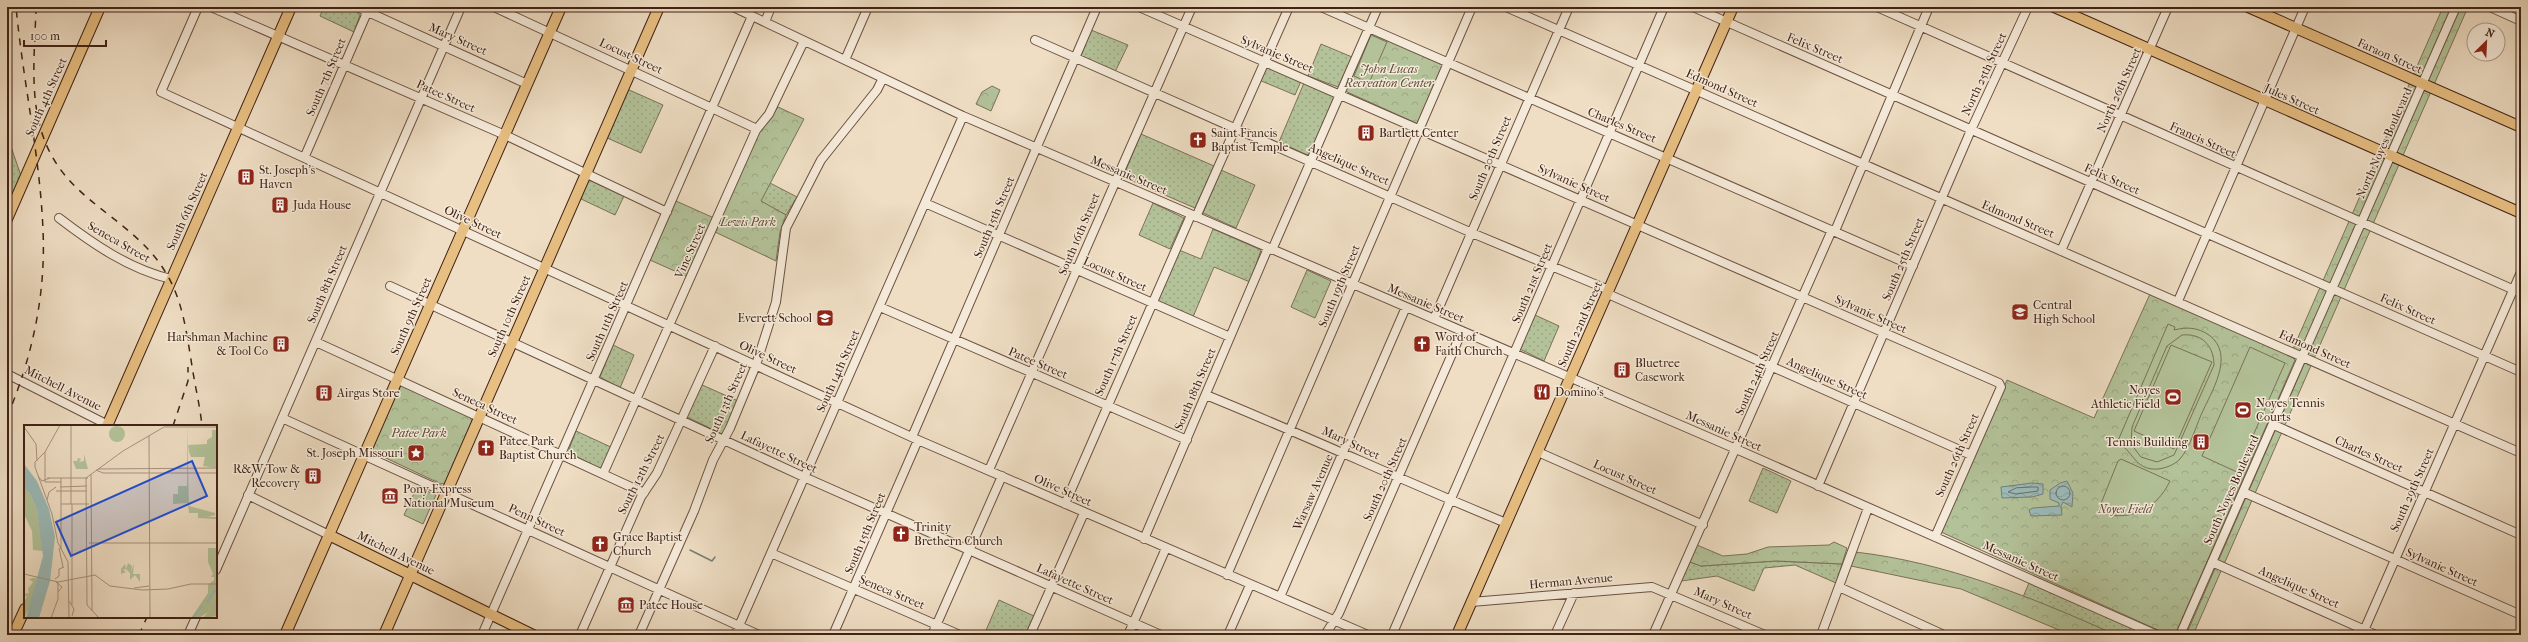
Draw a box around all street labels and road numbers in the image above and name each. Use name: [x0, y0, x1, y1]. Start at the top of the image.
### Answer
street label: Mary Street: [427, 20, 490, 58]
street label: North 25th Street: [1959, 29, 2010, 118]
street label: Felix Street: [1785, 30, 1846, 66]
street label: Sylvanie Street: [1239, 32, 1316, 76]
street label: South 7th Street: [303, 35, 349, 118]
street label: Locust Street: [597, 35, 666, 77]
street label: Faraon Street: [2355, 35, 2425, 77]
street label: North 26th Street: [2094, 45, 2144, 135]
street label: South 4th Street: [22, 55, 70, 139]
street label: Edmond Street: [1684, 66, 1761, 110]
street label: Patee Street: [414, 77, 478, 116]
street label: Jules Street: [2261, 80, 2322, 118]
street label: North Noyes Boulevard: [2353, 85, 2415, 201]
street label: Charles Street: [1586, 104, 1659, 146]
street label: South 20th Street: [1466, 113, 1514, 202]
street label: Francis Street: [2167, 119, 2239, 161]
street label: Angelique Street: [1306, 140, 1392, 188]
street label: Messanie Street: [1089, 153, 1170, 198]
street label: Felix Street: [2082, 160, 2143, 198]
street label: Sylvanie Street: [1536, 161, 1613, 205]
street label: South 6th Street: [163, 169, 211, 252]
street label: South 15th Street: [971, 173, 1018, 260]
street label: South 16th Street: [1055, 190, 1103, 277]
street label: Edmond Street: [1980, 197, 2057, 241]
street label: Olive Street: [442, 203, 505, 242]
street label: South 25th Street: [1879, 215, 1927, 303]
street label: Seneca Street: [85, 218, 153, 266]
street label: Vine Street: [671, 221, 709, 281]
street label: South 21st Street: [1509, 240, 1556, 325]
street label: South 8th Street: [304, 242, 350, 325]
street label: South 19th Street: [1315, 242, 1363, 329]
street label: Locust Street: [1081, 254, 1150, 295]
street label: South 10th Street: [485, 272, 534, 359]
street label: South 9th Street: [388, 274, 435, 357]
street label: South 11th Street: [583, 278, 631, 363]
street label: South 22nd Street: [1555, 278, 1606, 369]
street label: Messanie Street: [1386, 281, 1467, 326]
street label: Felix Street: [2378, 290, 2439, 328]
street label: Sylvanie Street: [1833, 292, 1910, 336]
street label: South 17th Street: [1092, 311, 1141, 398]
street label: South 14th Street: [813, 327, 863, 415]
street label: Edmond Street: [2277, 327, 2354, 371]
street label: South 24th Street: [1732, 328, 1782, 417]
street label: Olive Street: [737, 338, 800, 377]
street label: Patee Street: [1006, 344, 1070, 382]
street label: South 18th Street: [1171, 345, 1219, 432]
street label: Angelique Street: [1784, 354, 1870, 402]
street label: South 13th Street: [702, 360, 750, 446]
street label: Mitchell Avenue: [22, 363, 104, 413]
street label: Seneca Street: [450, 385, 520, 427]
street label: Messanie Street: [1684, 408, 1765, 454]
street label: South 26th Street: [1932, 410, 1982, 499]
street label: Mary Street: [1320, 423, 1383, 463]
street label: Lafayette Street: [738, 428, 820, 476]
street label: South 12th Street: [615, 431, 668, 516]
street label: South Noyes Boulevard: [2200, 432, 2262, 547]
street label: Charles Street: [2333, 433, 2406, 476]
street label: South 20th Street: [1360, 434, 1410, 523]
street label: South 29th Street: [2387, 445, 2437, 534]
street label: Warsaw Avenue: [1290, 452, 1336, 533]
street label: Locust Street: [1591, 457, 1660, 498]
street label: Olive Street: [1032, 471, 1095, 509]
street label: South 15th Street: [842, 489, 889, 576]
street label: Penn Street: [506, 501, 568, 540]
street label: Mitchell Avenue: [355, 528, 437, 578]
street label: Messanie Street: [1981, 538, 2062, 584]
street label: Sylvanie Street: [2404, 545, 2481, 589]
street label: Lafayette Street: [1034, 561, 1116, 608]
street label: Angelique Street: [2256, 563, 2342, 611]
street label: Herman Avenue: [1528, 570, 1614, 592]
street label: Seneca Street: [857, 572, 928, 612]
street label: Mary Street: [1692, 584, 1755, 622]

